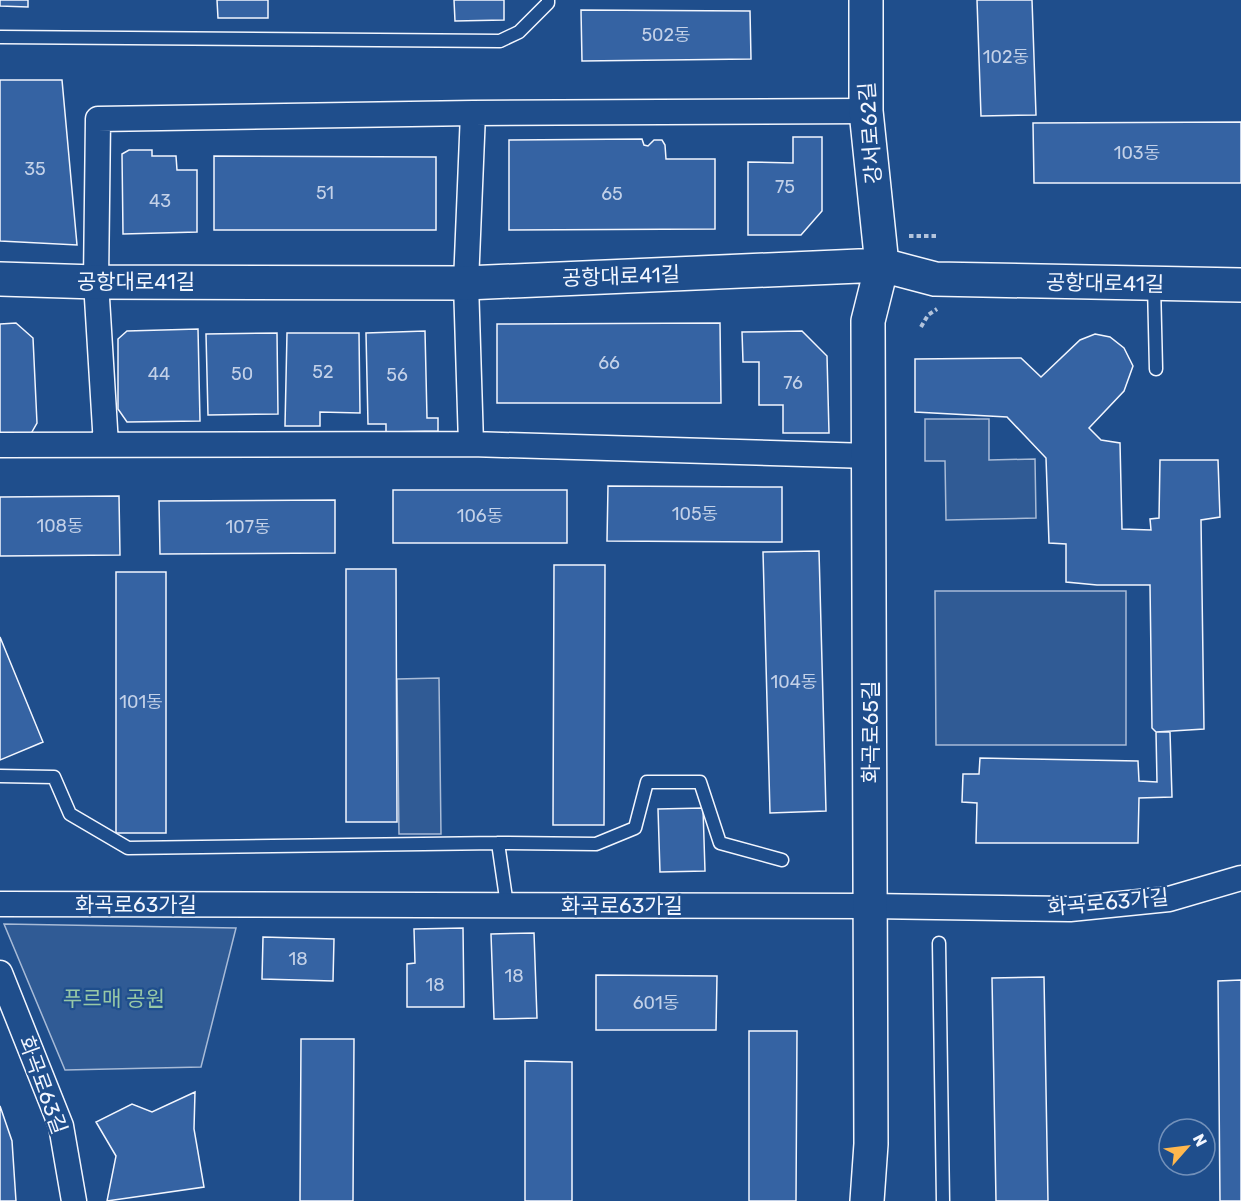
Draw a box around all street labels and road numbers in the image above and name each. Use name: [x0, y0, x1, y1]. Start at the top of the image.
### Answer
street label: 강서로62길: [854, 81, 886, 185]
street label: 공항대로41길: [561, 261, 681, 291]
street label: 공항대로41길: [77, 269, 195, 294]
street label: 공항대로41길: [1046, 269, 1164, 297]
street label: 화곡로65길: [858, 681, 883, 783]
street label: 화곡로63가길: [1046, 884, 1170, 920]
street label: 화곡로63가길: [75, 892, 197, 917]
street label: 화곡로63가길: [561, 893, 683, 918]
street label: 화곡로63길: [14, 1033, 72, 1137]

